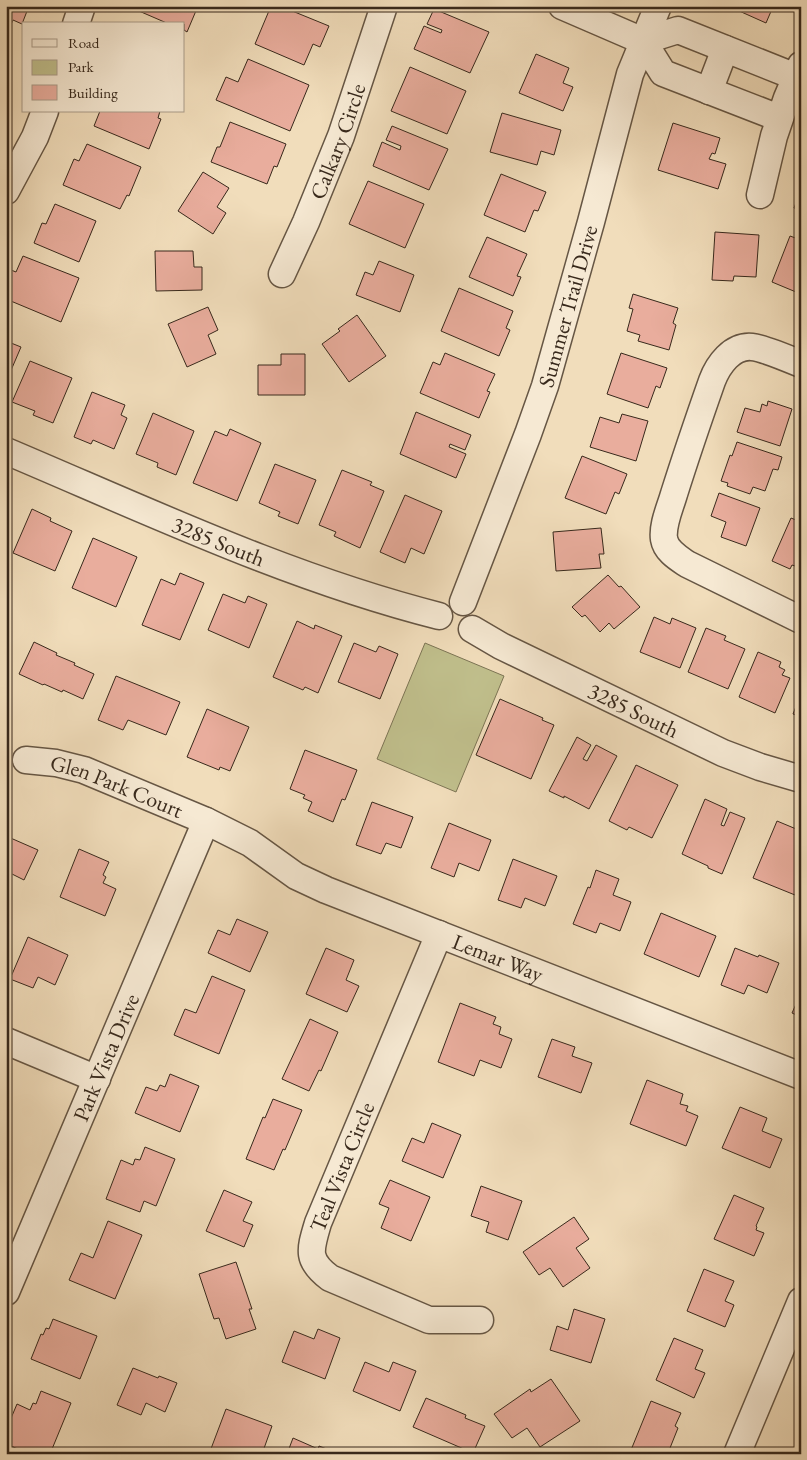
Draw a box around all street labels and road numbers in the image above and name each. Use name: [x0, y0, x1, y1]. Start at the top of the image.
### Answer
street label: Calkary Circle: [302, 79, 372, 203]
street label: Summer Trail Drive: [531, 221, 604, 391]
street label: 3285 South: [168, 509, 269, 573]
street label: 3285 South: [583, 676, 684, 744]
street label: Glen Park Court: [47, 748, 188, 824]
street label: Lemar Way: [448, 927, 548, 988]
street label: Park Vista Drive: [66, 989, 146, 1126]
street label: Teal Vista Circle: [303, 1097, 381, 1236]

